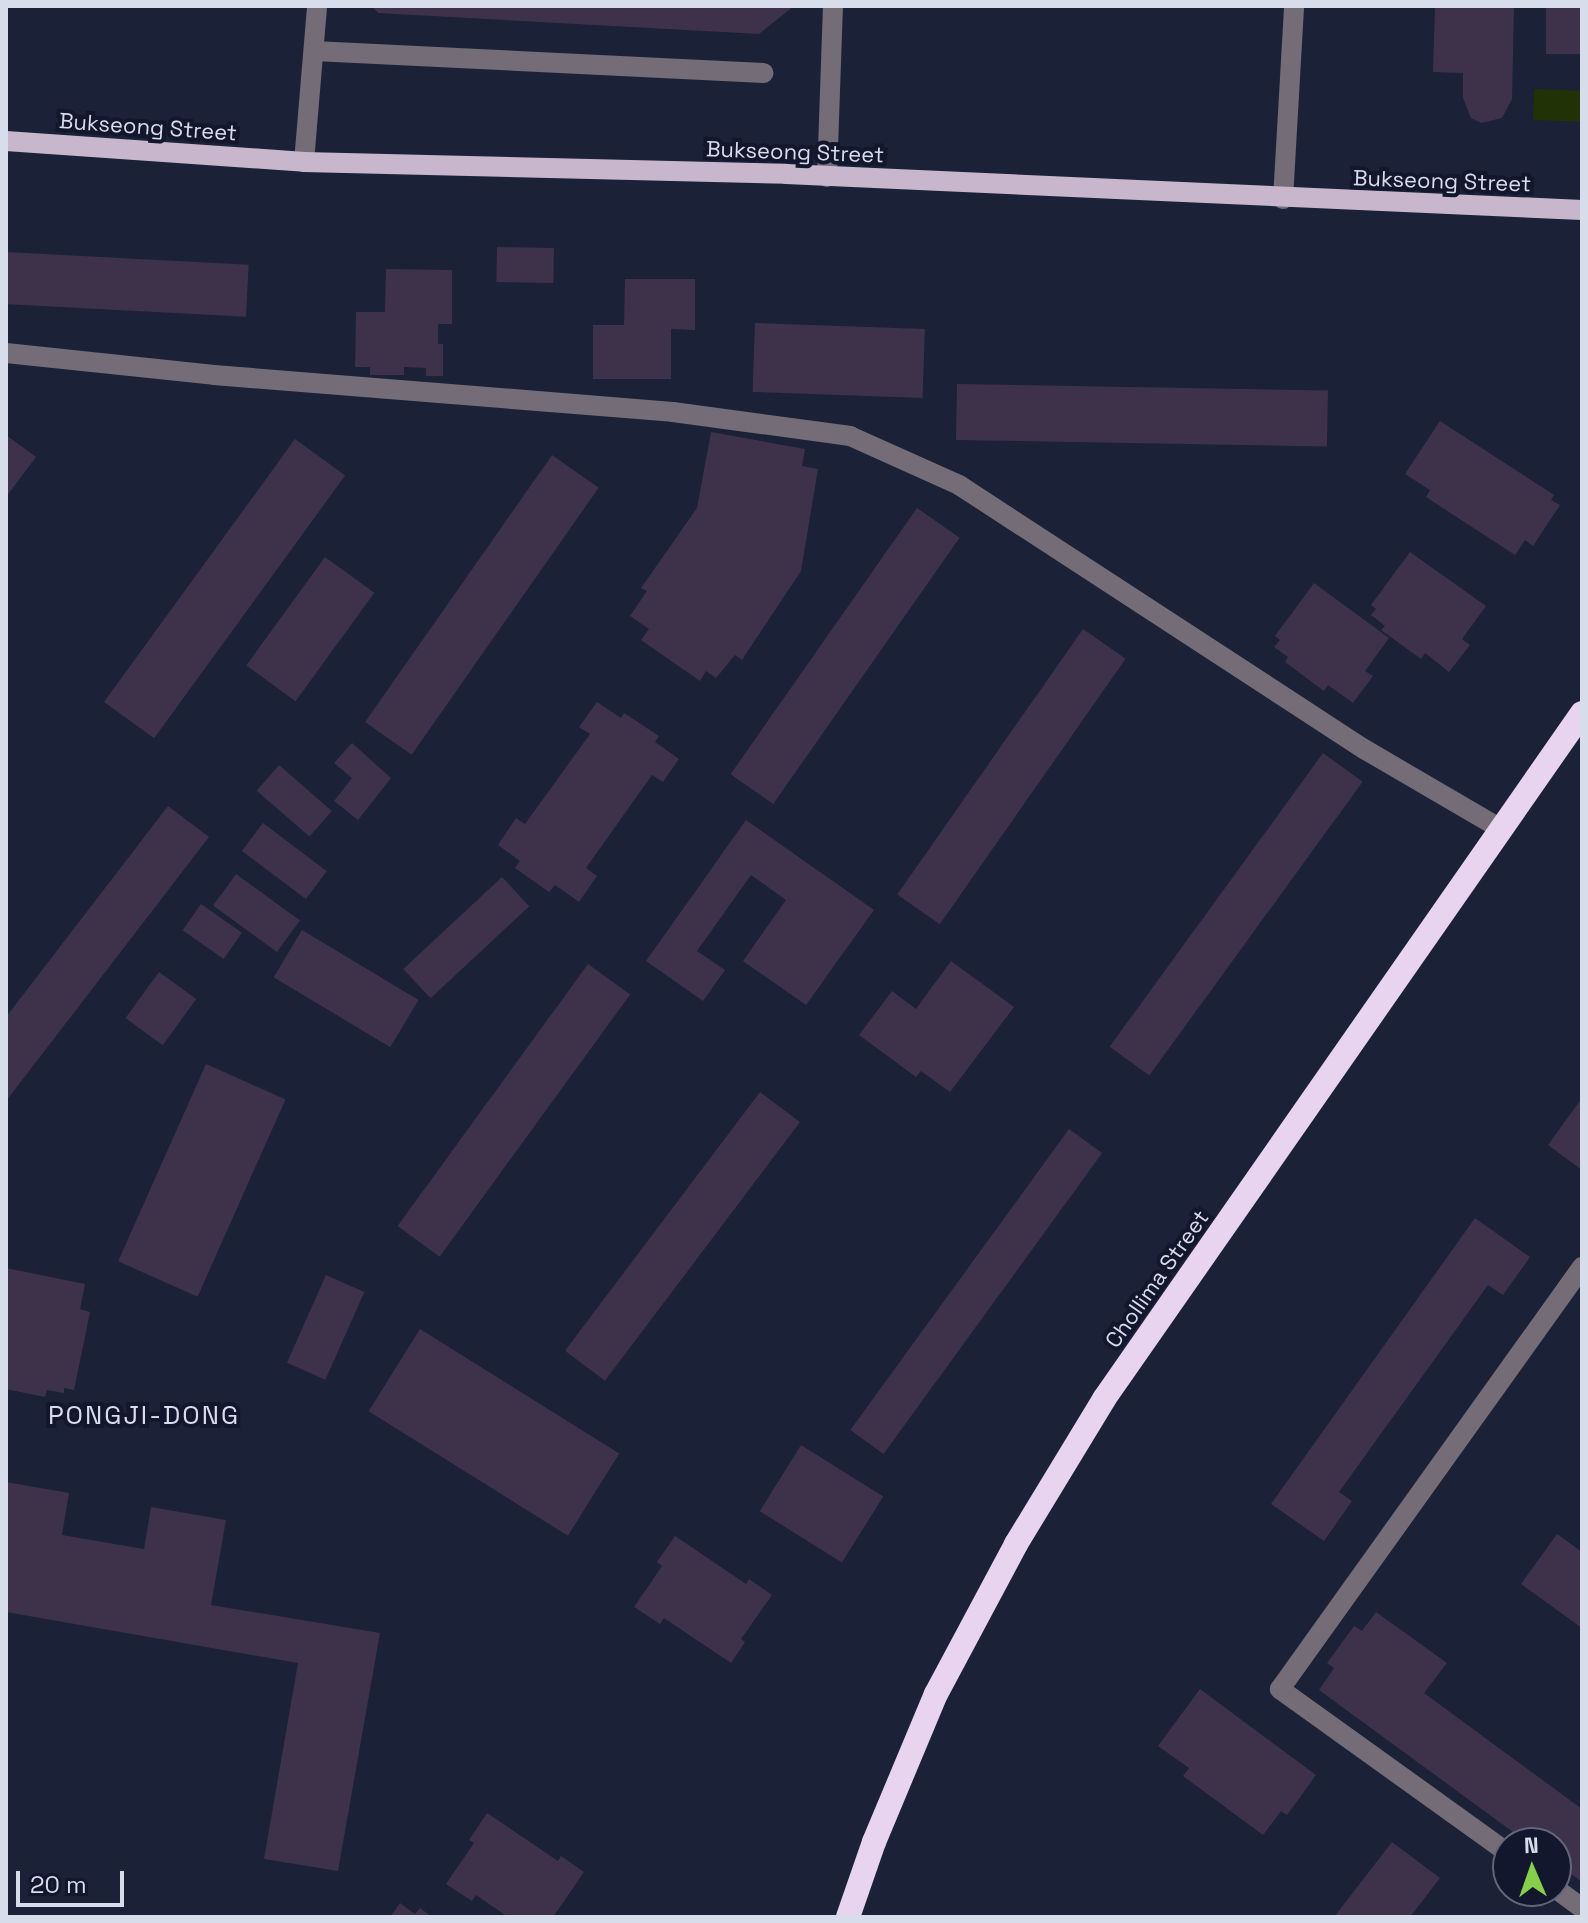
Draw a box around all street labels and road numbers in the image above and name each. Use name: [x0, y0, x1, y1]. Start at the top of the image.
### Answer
street label: Bukseong Street: [58, 108, 238, 146]
street label: Bukseong Street: [705, 136, 885, 168]
street label: Bukseong Street: [1352, 165, 1532, 197]
street label: Chollima Street: [1100, 1205, 1214, 1353]

